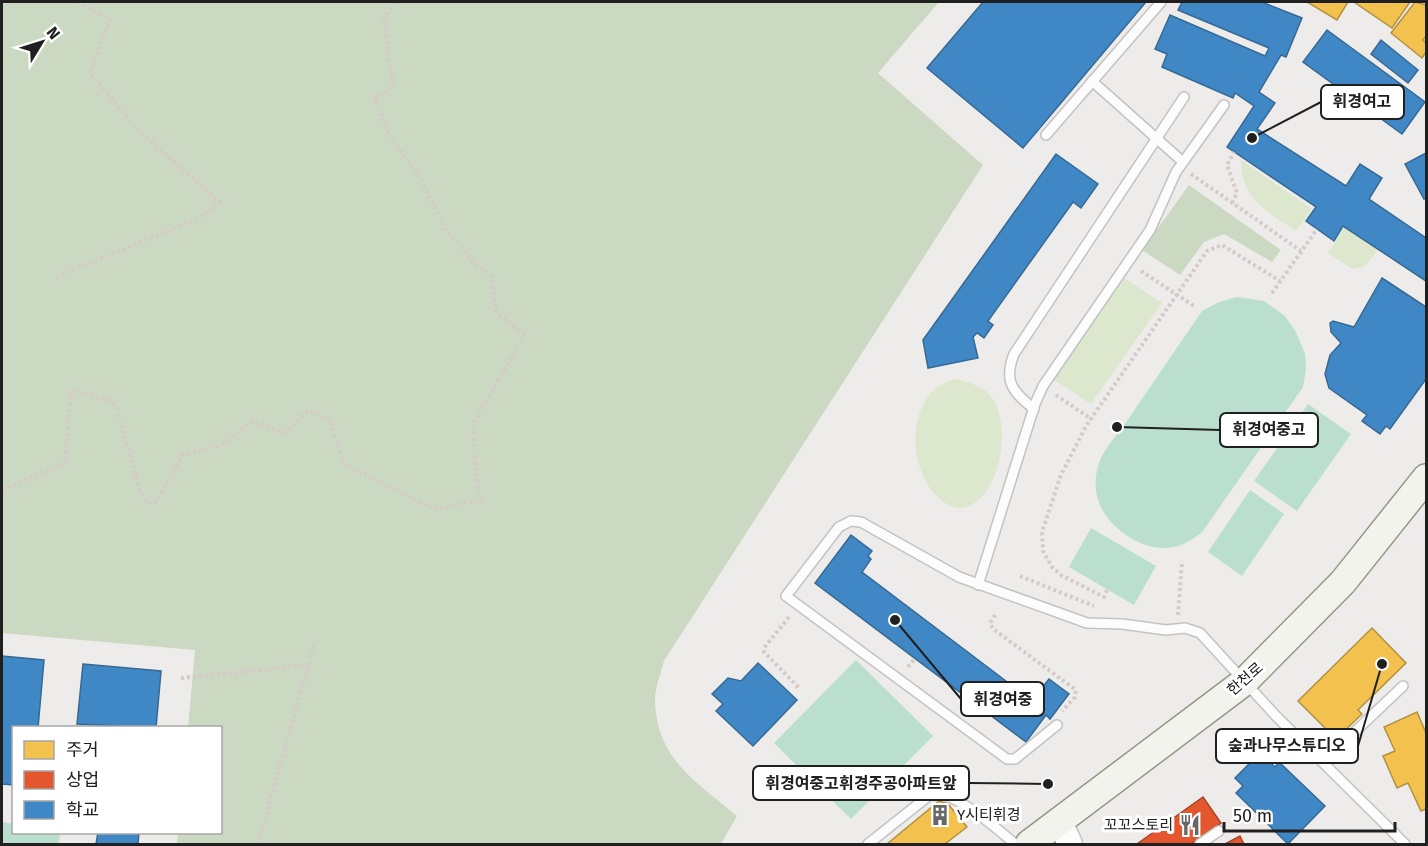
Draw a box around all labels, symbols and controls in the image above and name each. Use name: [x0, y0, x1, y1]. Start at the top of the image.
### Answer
north arrow: [12, 12, 72, 72]
text: N: [43, 23, 64, 43]
callout: 휘경여고: [1321, 85, 1404, 119]
text: 휘경여고: [1333, 92, 1391, 111]
callout: 휘경여중고: [1220, 413, 1318, 447]
text: 휘경여중고: [1232, 420, 1306, 439]
street label: 한천로: [1223, 659, 1267, 699]
callout: 휘경여중: [961, 682, 1044, 716]
text: 휘경여중: [974, 690, 1032, 709]
legend: [12, 726, 222, 834]
callout: 숲과나무스튜디오: [1216, 729, 1358, 763]
text: 숲과나무스튜디오: [1228, 736, 1346, 755]
text: 주거: [66, 739, 99, 761]
callout: 휘경여중고휘경주공아파트앞: [753, 766, 969, 800]
text: 상업: [66, 769, 99, 791]
text: 휘경여중고휘경주공아파트앞: [765, 774, 957, 793]
scale bar: [1224, 795, 1395, 833]
text: 학교: [66, 799, 99, 821]
building icon: Y시티휘경: [928, 803, 952, 827]
text: 50 m: [1233, 805, 1272, 827]
place label: Y시티휘경: [957, 806, 1020, 824]
restaurant icon: 꼬꼬스토리: [1178, 813, 1202, 837]
place label: 꼬꼬스토리: [1104, 816, 1173, 834]

